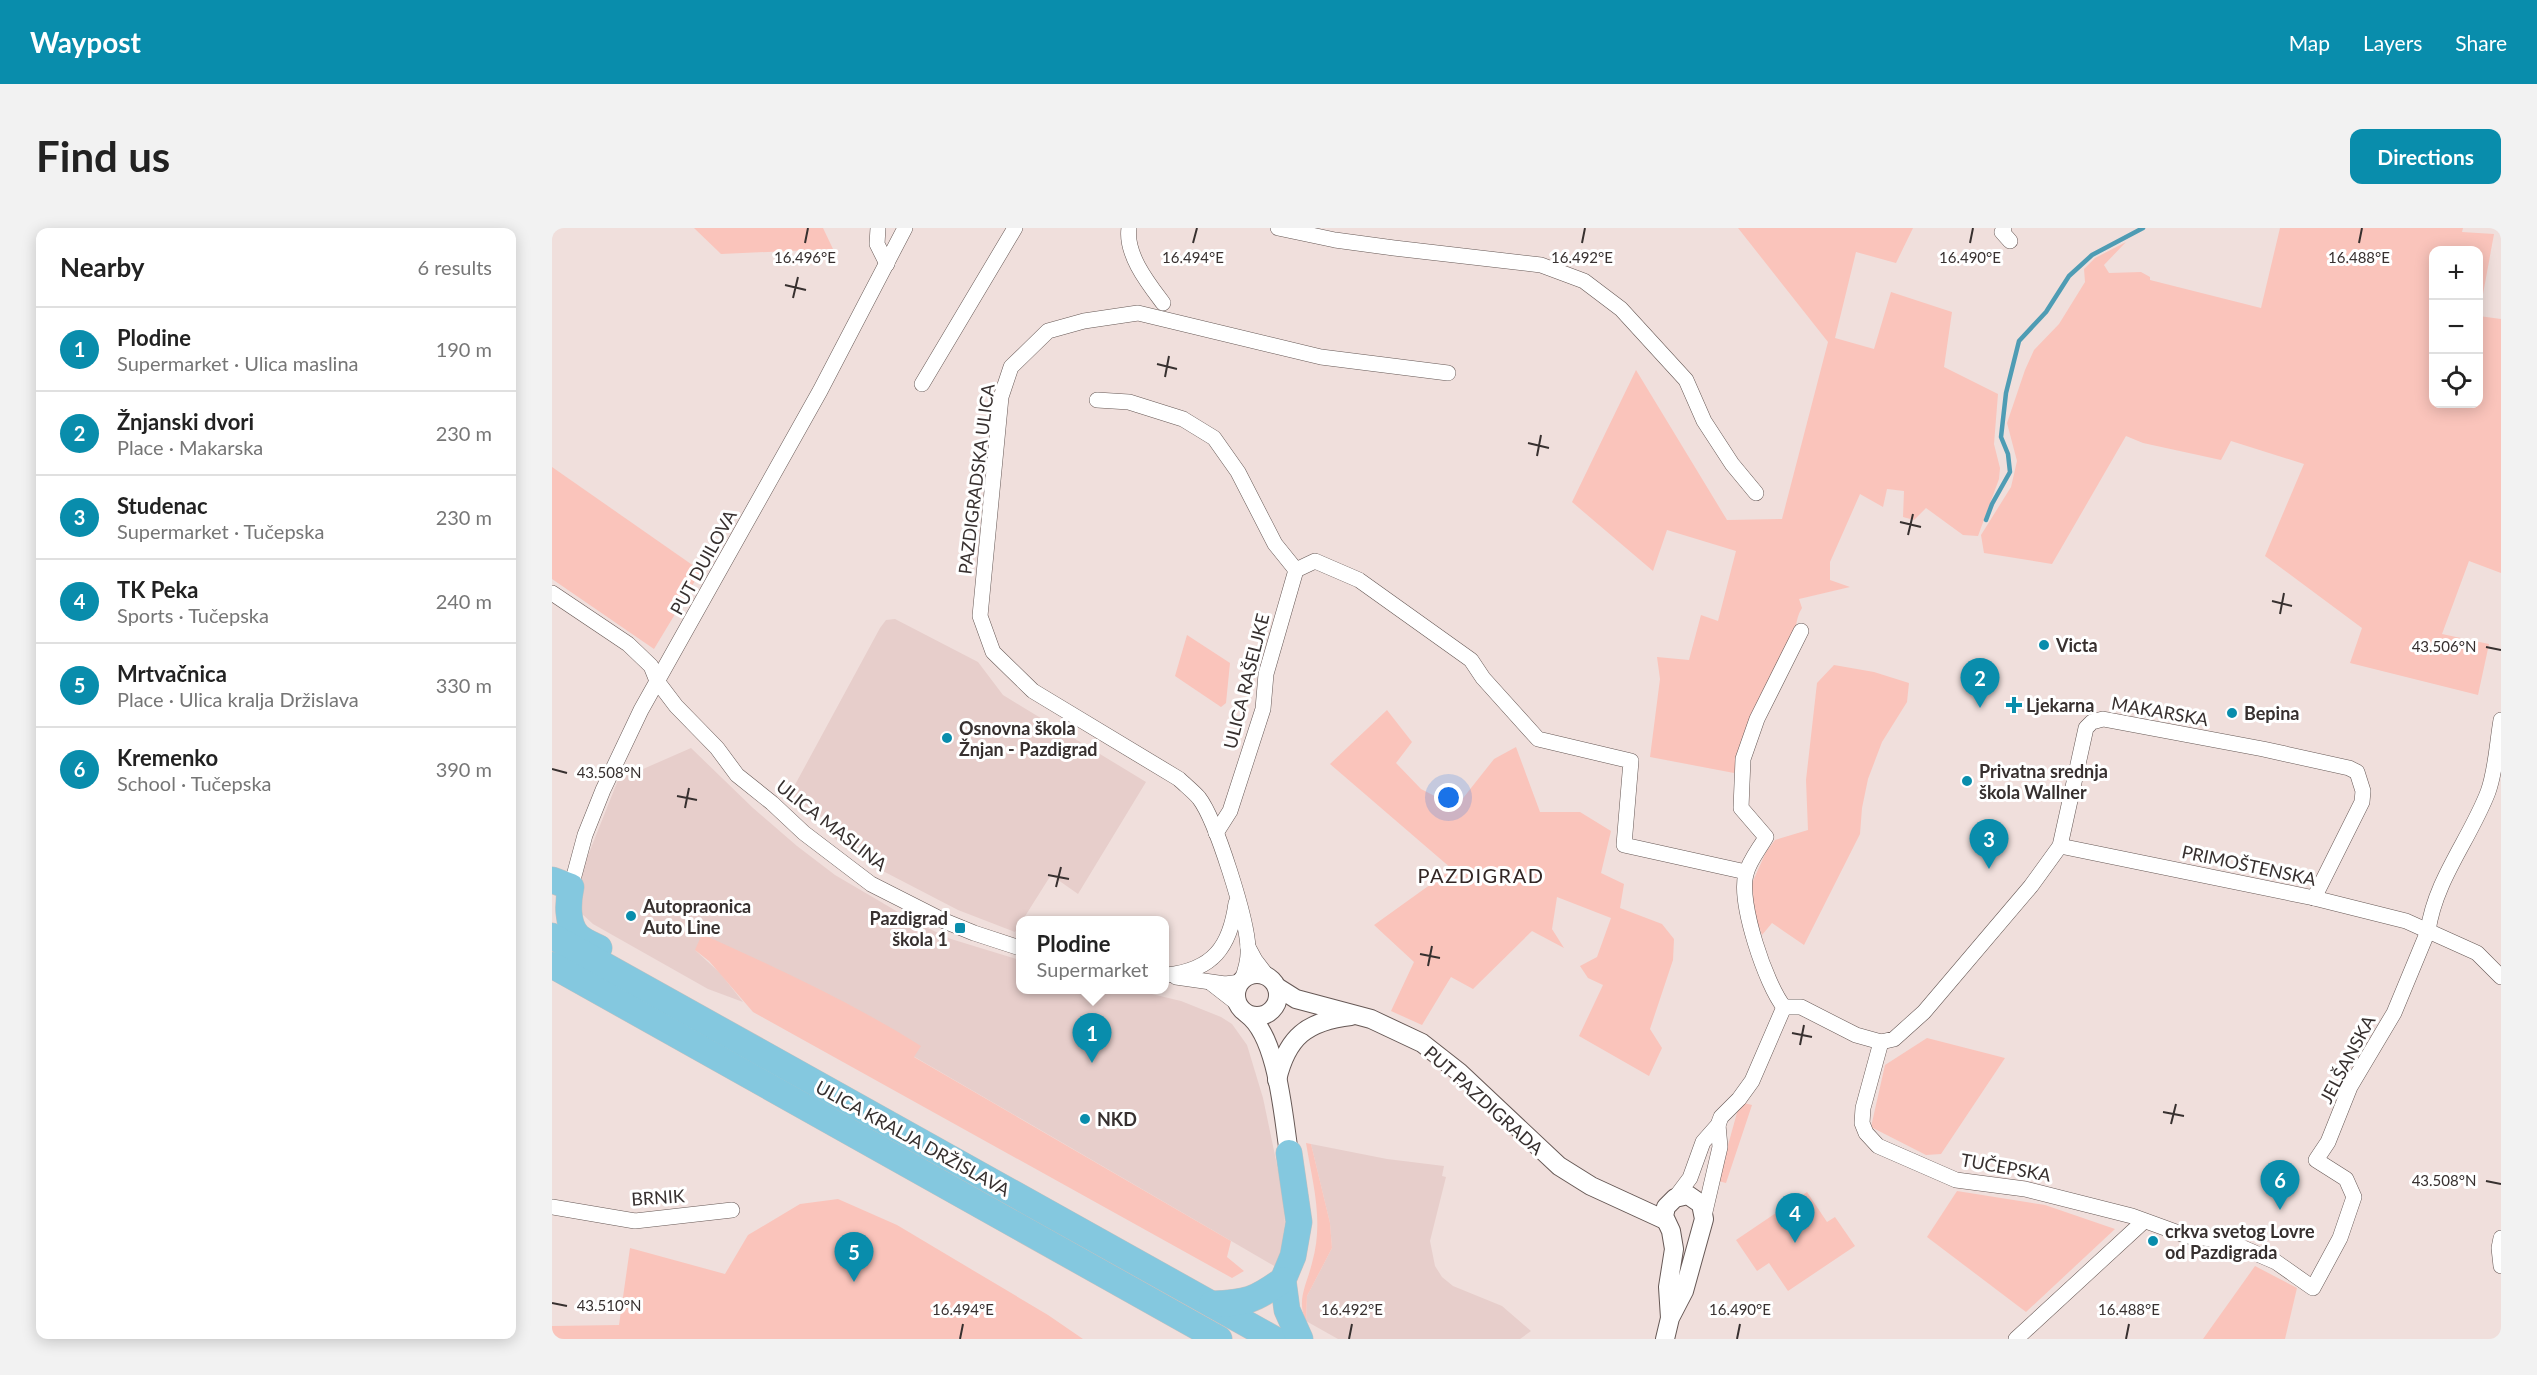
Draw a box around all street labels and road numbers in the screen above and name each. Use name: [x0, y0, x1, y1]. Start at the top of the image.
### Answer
street label: PAZDIGRADSKA ULICA: [953, 382, 999, 575]
street label: PUT DUILOVA: [665, 505, 741, 618]
street label: ULICA RAŠELJKE: [1219, 611, 1273, 751]
street label: MAKARSKA: [2110, 692, 2211, 730]
street label: ULICA MASLINA: [772, 775, 892, 876]
street label: PRIMOŠTENSKA: [2180, 840, 2319, 890]
street label: JELŠANSKA: [2315, 1010, 2380, 1107]
street label: PUT PAZDIGRADA: [1420, 1041, 1549, 1160]
street label: ULICA KRALJA DRŽISLAVA: [812, 1075, 1015, 1201]
street label: TUČEPSKA: [1959, 1148, 2054, 1186]
street label: BRNIK: [630, 1184, 686, 1210]

